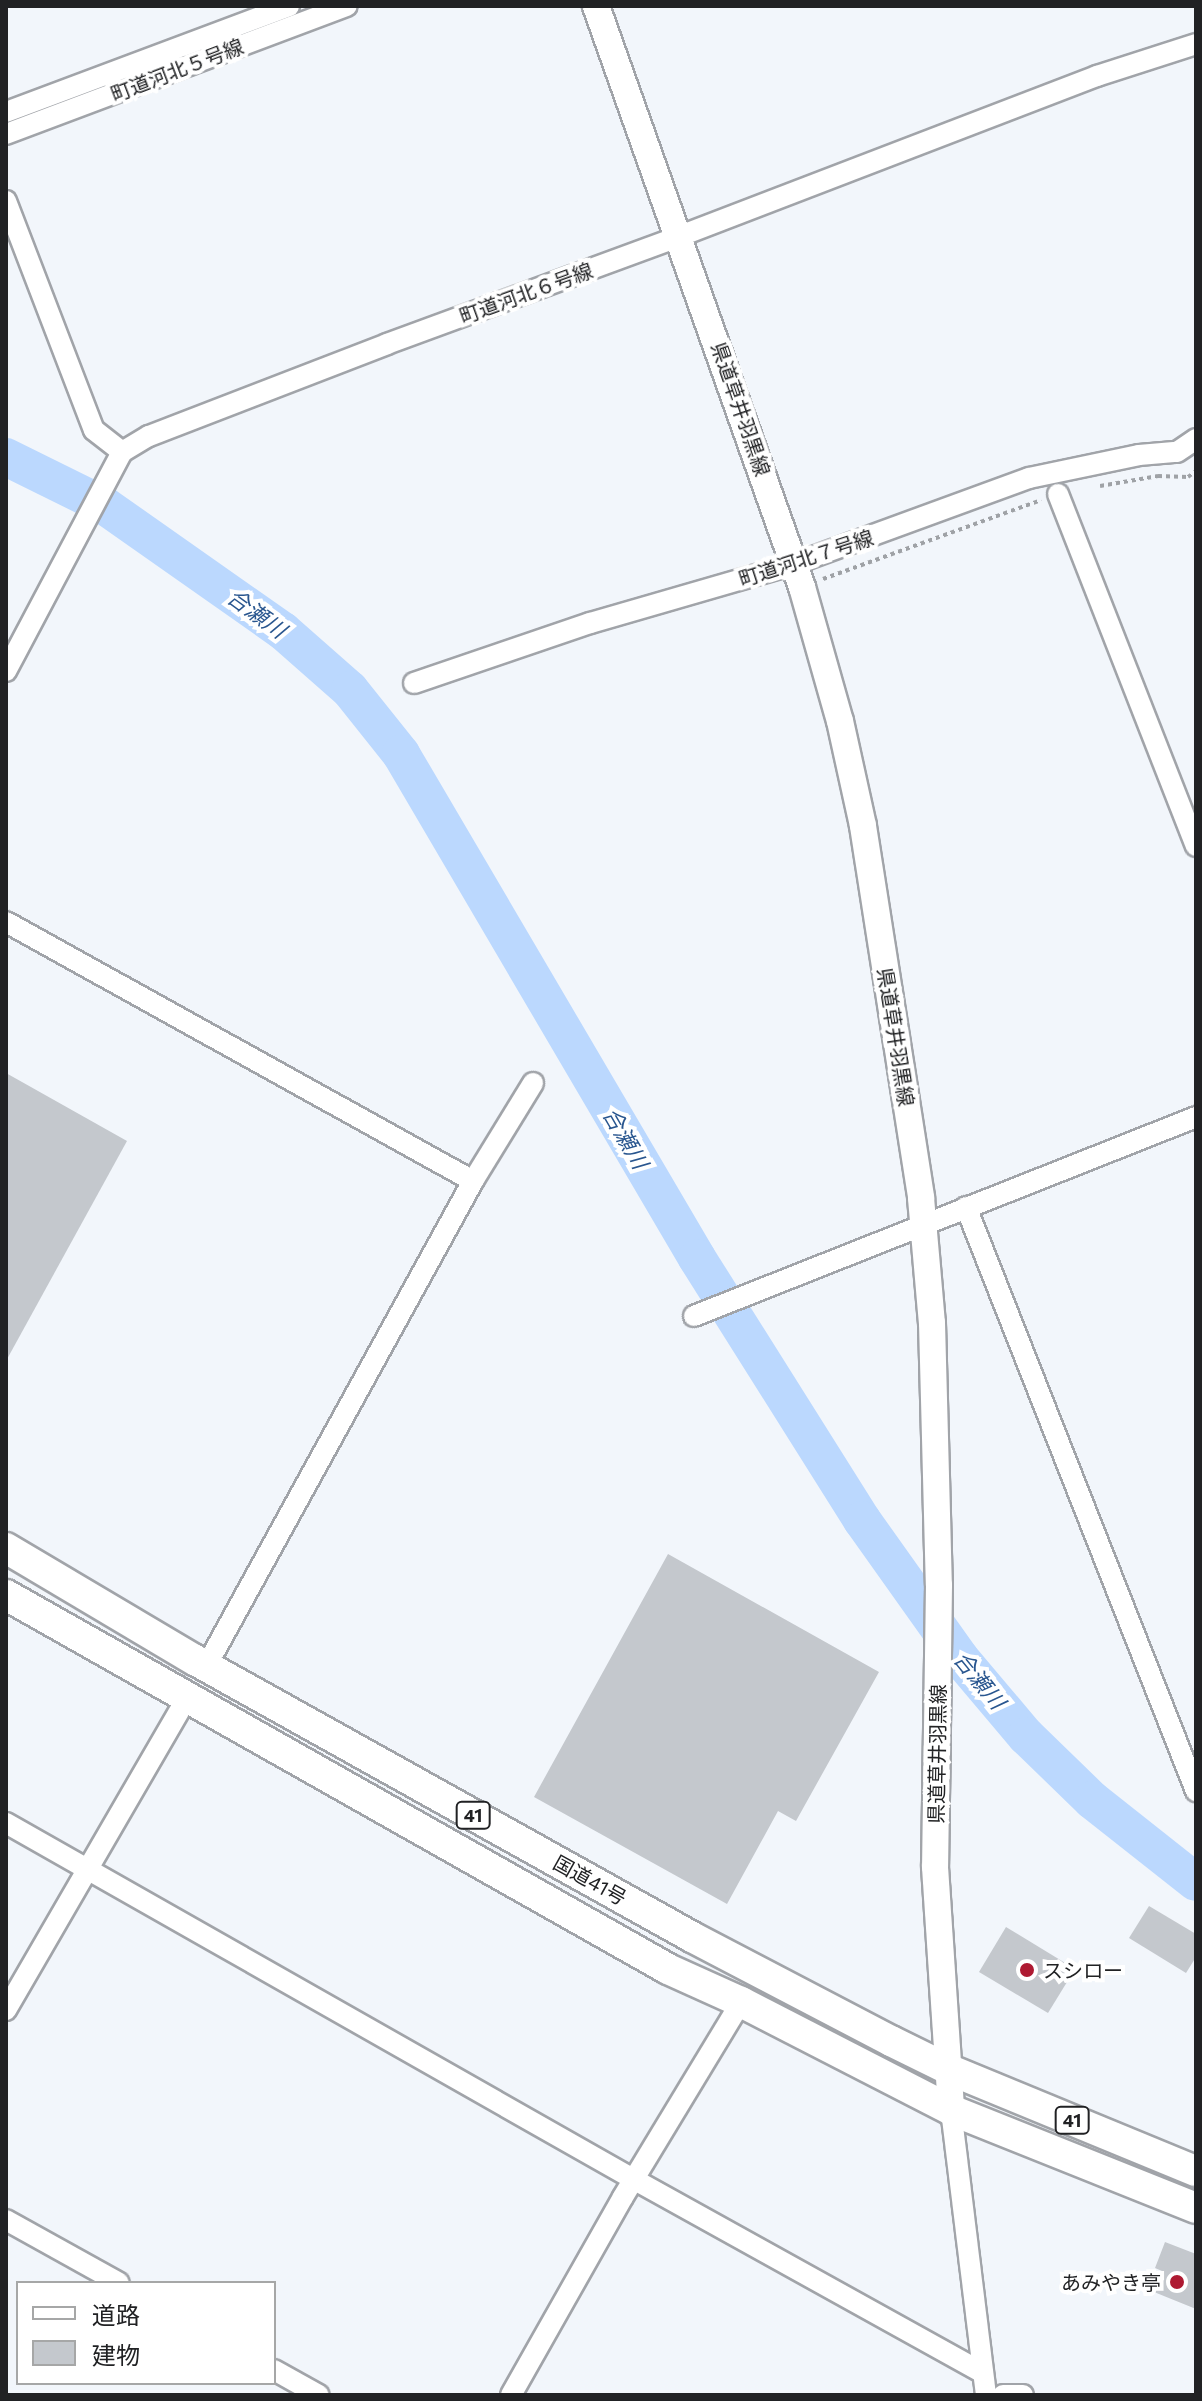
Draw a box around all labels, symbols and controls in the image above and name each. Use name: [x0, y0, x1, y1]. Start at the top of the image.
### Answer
street label: 町道河北５号線: [107, 34, 247, 106]
street label: 町道河北６号線: [456, 258, 596, 328]
street label: 県道草井羽黒線: [707, 339, 775, 479]
street label: 町道河北７号線: [736, 525, 876, 591]
water label: 合瀬川: [223, 583, 291, 643]
street label: 県道草井羽黒線: [873, 966, 919, 1108]
water label: 合瀬川: [598, 1103, 654, 1173]
water label: 合瀬川: [949, 1646, 1011, 1714]
street label: 県道草井羽黒線: [924, 1684, 950, 1824]
road number: 41: [455, 1801, 491, 1829]
street label: 国道41号: [549, 1850, 631, 1910]
place label: スシロー: [1043, 1958, 1123, 1982]
marker: スシロー: [1018, 1961, 1036, 1979]
road number: 41: [1054, 2106, 1090, 2134]
place label: あみやき亭: [1061, 2270, 1161, 2294]
marker: あみやき亭: [1168, 2273, 1186, 2291]
legend: [16, 2281, 276, 2385]
text: 道路: [92, 2300, 140, 2329]
text: 建物: [92, 2340, 140, 2369]

